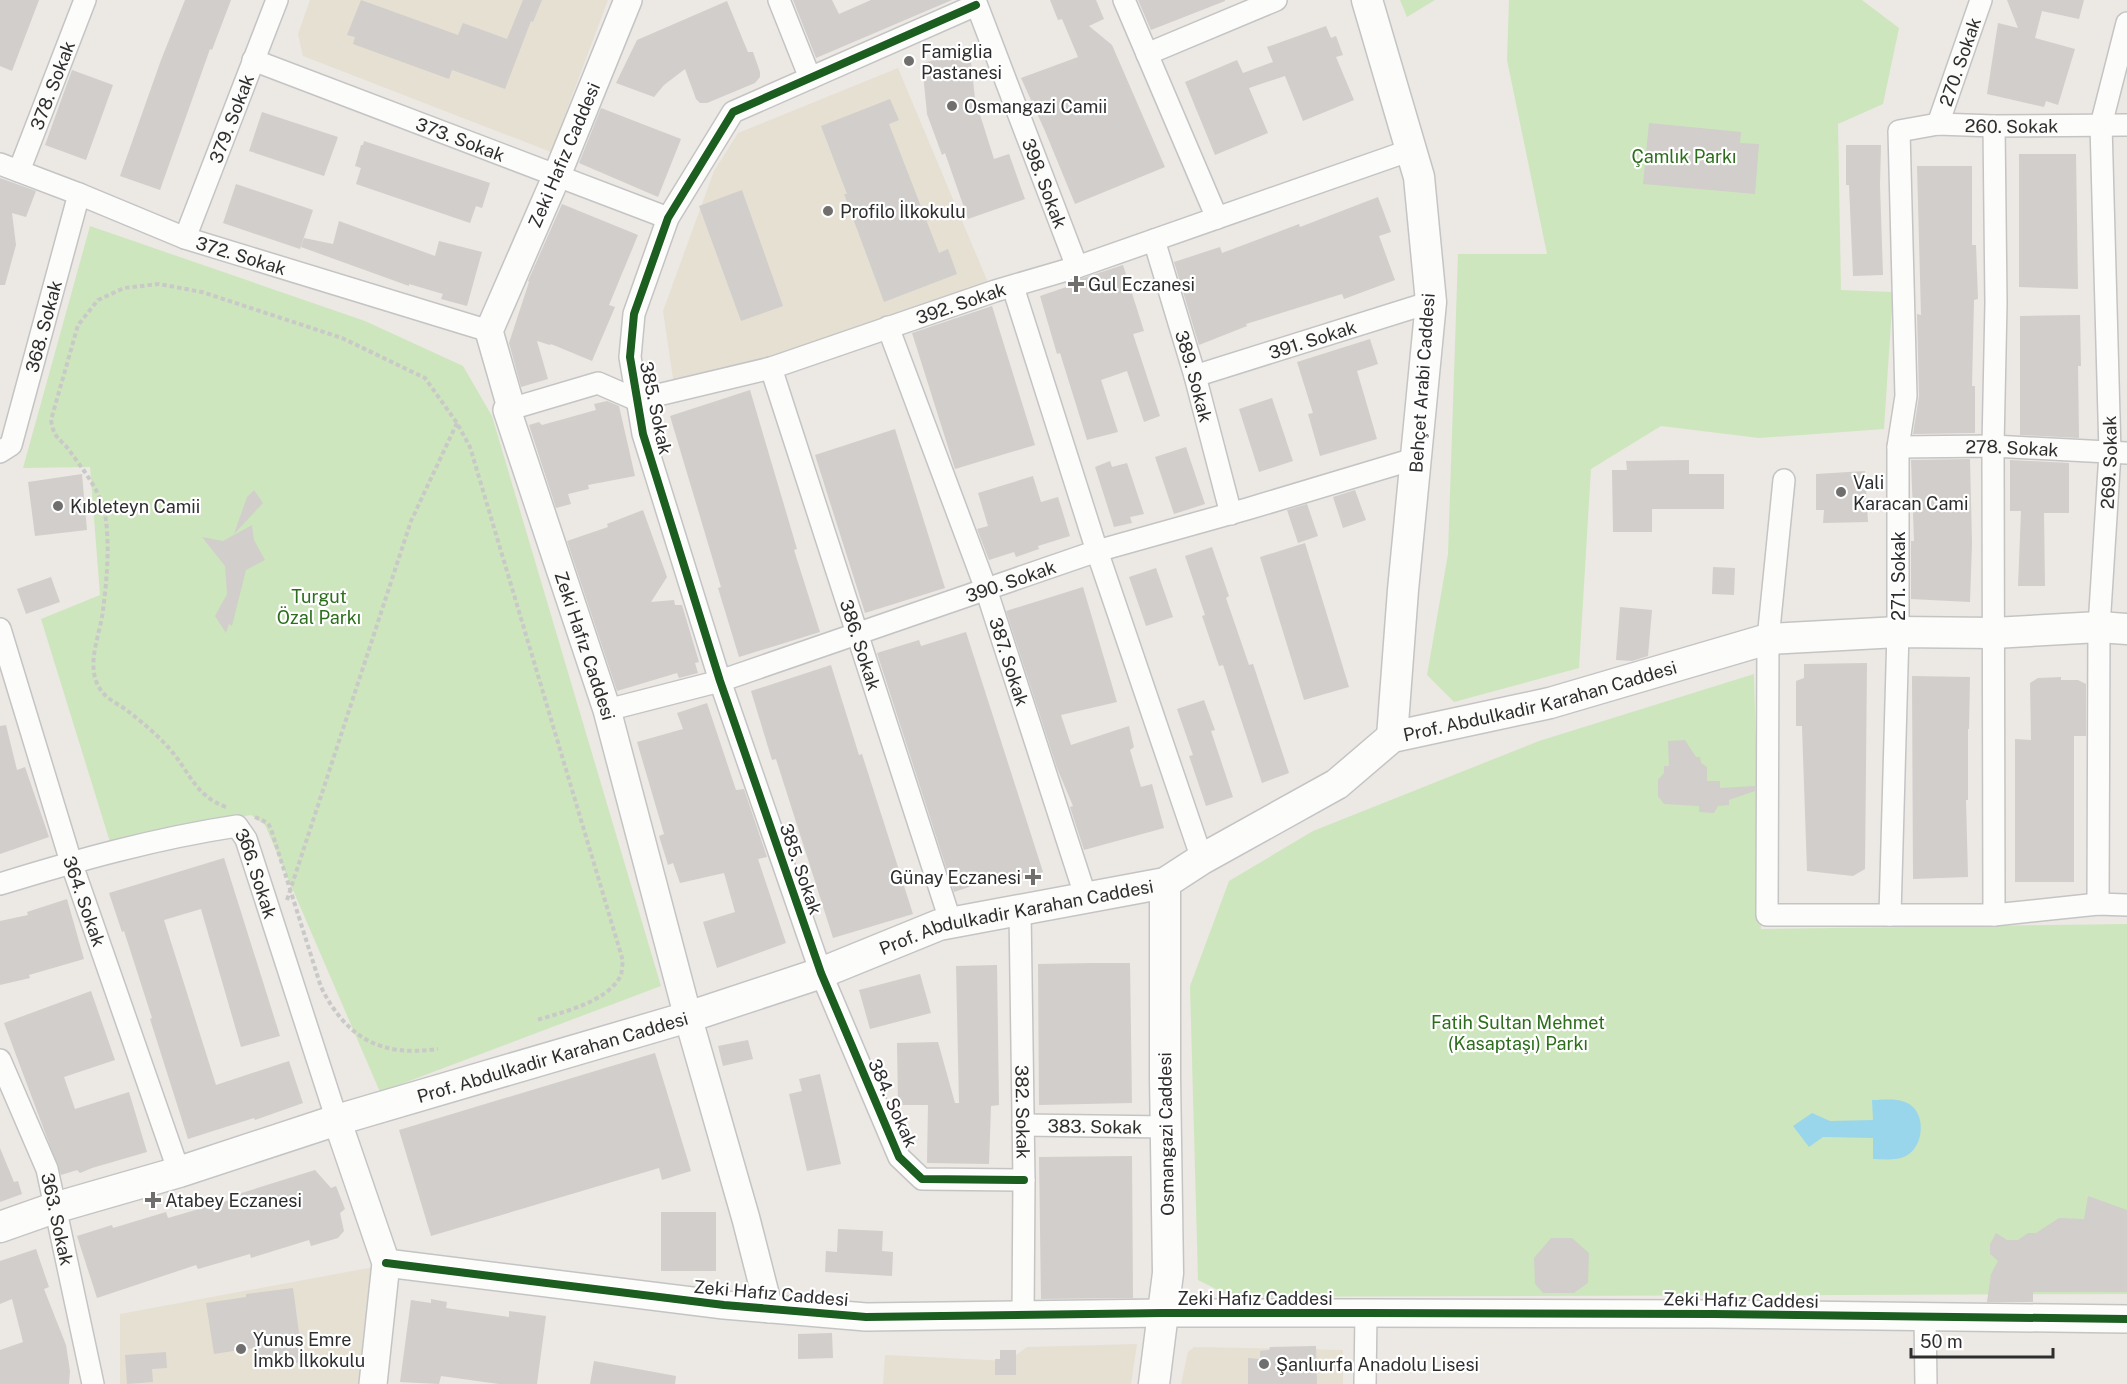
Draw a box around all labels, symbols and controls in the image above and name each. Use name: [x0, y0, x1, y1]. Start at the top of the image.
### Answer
street label: 270. Sokak: [1935, 14, 1985, 109]
street label: 378. Sokak: [25, 38, 79, 133]
place label: Famiglia Pastanesi: [921, 41, 1002, 83]
marker: Famiglia Pastanesi: [902, 54, 916, 68]
street label: 379. Sokak: [205, 71, 258, 166]
street label: Zeki Hafız Caddesi: [524, 79, 604, 231]
place label: Osmangazi Camii: [964, 96, 1107, 117]
marker: Osmangazi Camii: [945, 99, 959, 113]
street label: 373. Sokak: [413, 113, 508, 165]
street label: 260. Sokak: [1964, 114, 2058, 137]
street label: 398. Sokak: [1018, 135, 1072, 231]
park label: Çamlık Parkı: [1632, 146, 1736, 167]
place label: Profilo İlkokulu: [840, 200, 966, 222]
marker: Profilo İlkokulu: [821, 204, 835, 218]
street label: 372. Sokak: [194, 232, 289, 279]
place label: Gul Eczanesi: [1088, 274, 1195, 295]
marker: Gul Eczanesi: [1069, 277, 1083, 291]
street label: 368. Sokak: [21, 278, 66, 375]
street label: 392. Sokak: [913, 278, 1008, 328]
street label: Behçet Arabi Caddesi: [1405, 292, 1439, 474]
street label: 391. Sokak: [1266, 316, 1359, 363]
street label: 389. Sokak: [1171, 328, 1217, 424]
street label: 385. Sokak: [636, 359, 676, 457]
street label: 269. Sokak: [2096, 415, 2121, 510]
street label: 278. Sokak: [1965, 435, 2059, 460]
place label: Vali Karacan Cami: [1853, 472, 1968, 514]
marker: Vali Karacan Cami: [1834, 485, 1848, 499]
place label: Kıbleteyn Camii: [70, 496, 200, 517]
marker: Kıbleteyn Camii: [51, 499, 65, 513]
street label: 271. Sokak: [1888, 531, 1909, 621]
street label: 390. Sokak: [963, 556, 1058, 606]
street label: Zeki Hafız Caddesi: [551, 568, 620, 722]
park label: Turgut Özal Parkı: [277, 586, 361, 628]
street label: 386. Sokak: [836, 597, 885, 693]
street label: 387. Sokak: [985, 615, 1034, 708]
street label: Prof. Abdulkadir Karahan Caddesi: [1401, 656, 1679, 745]
street label: 385. Sokak: [776, 821, 826, 917]
street label: 366. Sokak: [231, 824, 282, 921]
street label: 364. Sokak: [59, 853, 110, 949]
place label: Günay Eczanesi: [890, 867, 1021, 888]
marker: Günay Eczanesi: [1026, 870, 1040, 884]
street label: Prof. Abdulkadir Karahan Caddesi: [876, 875, 1155, 959]
street label: Prof. Abdulkadir Karahan Caddesi: [414, 1007, 690, 1107]
park label: Fatih Sultan Mehmet (Kasaptaşı) Parkı: [1431, 1012, 1605, 1054]
street label: Osmangazi Caddesi: [1154, 1052, 1178, 1216]
street label: 384. Sokak: [864, 1056, 922, 1150]
street label: 382. Sokak: [1012, 1065, 1034, 1159]
street label: 383. Sokak: [1048, 1115, 1142, 1137]
street label: 363. Sokak: [38, 1171, 78, 1267]
place label: Atabey Eczanesi: [165, 1190, 302, 1211]
marker: Atabey Eczanesi: [146, 1193, 160, 1207]
street label: Zeki Hafız Caddesi: [693, 1276, 849, 1310]
street label: Zeki Hafız Caddesi: [1177, 1288, 1333, 1309]
street label: Zeki Hafız Caddesi: [1663, 1288, 1819, 1312]
scale bar: [1911, 1321, 2054, 1359]
place label: Yunus Emre İmkb İlkokulu: [253, 1329, 365, 1371]
text: 50 m: [1920, 1331, 1963, 1352]
marker: Yunus Emre İmkb İlkokulu: [234, 1342, 248, 1356]
place label: Şanlıurfa Anadolu Lisesi: [1276, 1354, 1479, 1375]
marker: Şanlıurfa Anadolu Lisesi: [1257, 1357, 1271, 1371]

